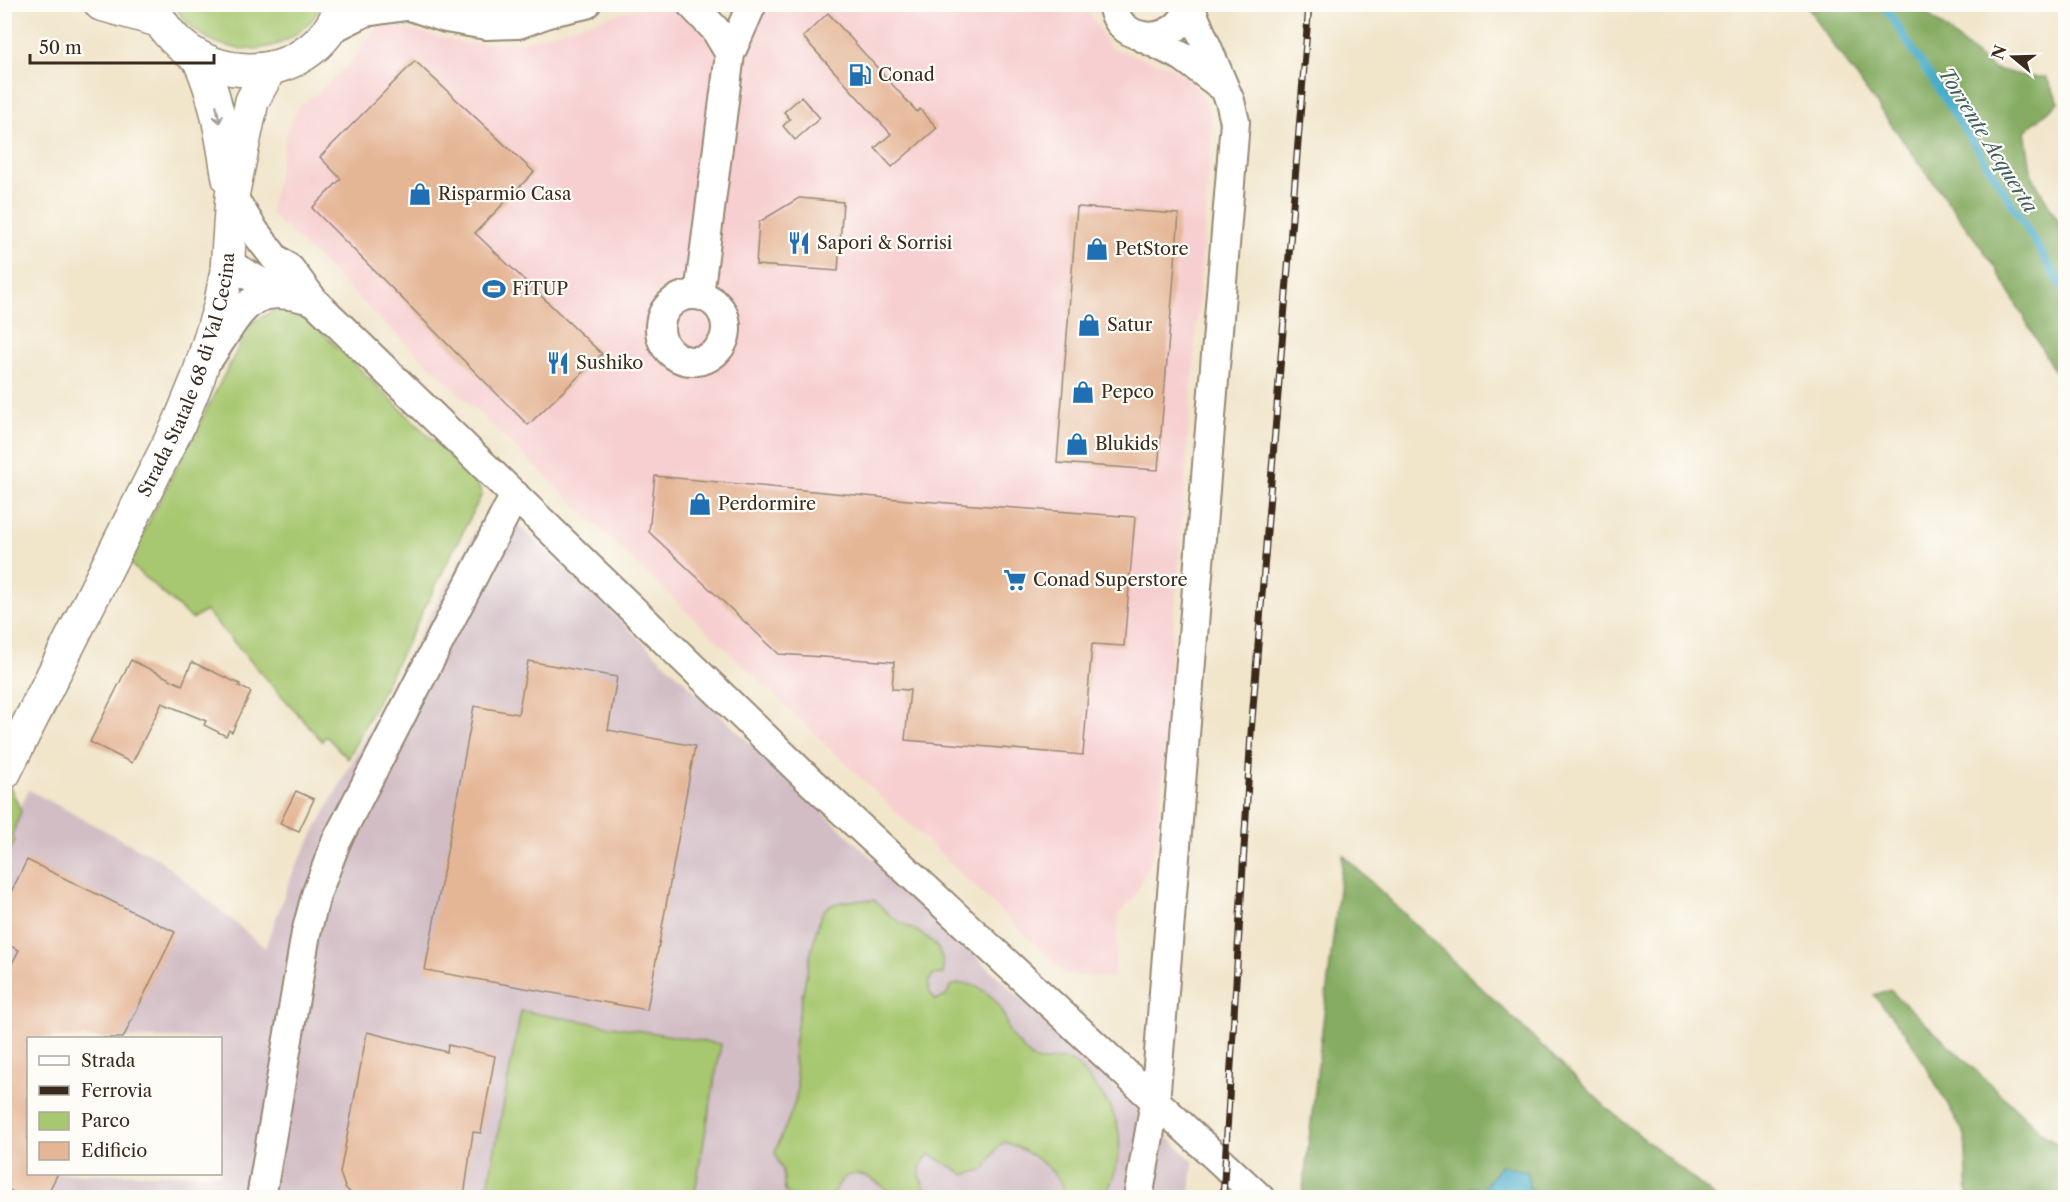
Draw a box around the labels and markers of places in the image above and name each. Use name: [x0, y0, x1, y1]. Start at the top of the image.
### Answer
fuel station icon: Conad: [847, 62, 873, 88]
place label: Conad: [878, 64, 935, 86]
shop icon: Risparmio Casa: [407, 181, 433, 207]
place label: Risparmio Casa: [438, 183, 572, 205]
restaurant icon: Sapori & Sorrisi: [786, 230, 812, 256]
place label: Sapori & Sorrisi: [817, 232, 953, 254]
shop icon: PetStore: [1084, 236, 1110, 262]
place label: PetStore: [1115, 238, 1188, 260]
sports icon: FiTUP: [481, 276, 507, 302]
place label: FiTUP: [512, 278, 568, 300]
shop icon: Satur: [1076, 312, 1102, 338]
place label: Satur: [1107, 314, 1153, 336]
restaurant icon: Sushiko: [545, 350, 571, 376]
place label: Sushiko: [576, 352, 643, 374]
shop icon: Pepco: [1070, 379, 1096, 405]
place label: Pepco: [1101, 381, 1154, 403]
shop icon: Blukids: [1064, 431, 1090, 457]
place label: Blukids: [1095, 433, 1159, 455]
shop icon: Perdormire: [687, 491, 713, 517]
place label: Perdormire: [718, 493, 816, 515]
supermarket icon: Conad Superstore: [1002, 567, 1028, 593]
place label: Conad Superstore: [1033, 569, 1188, 591]

